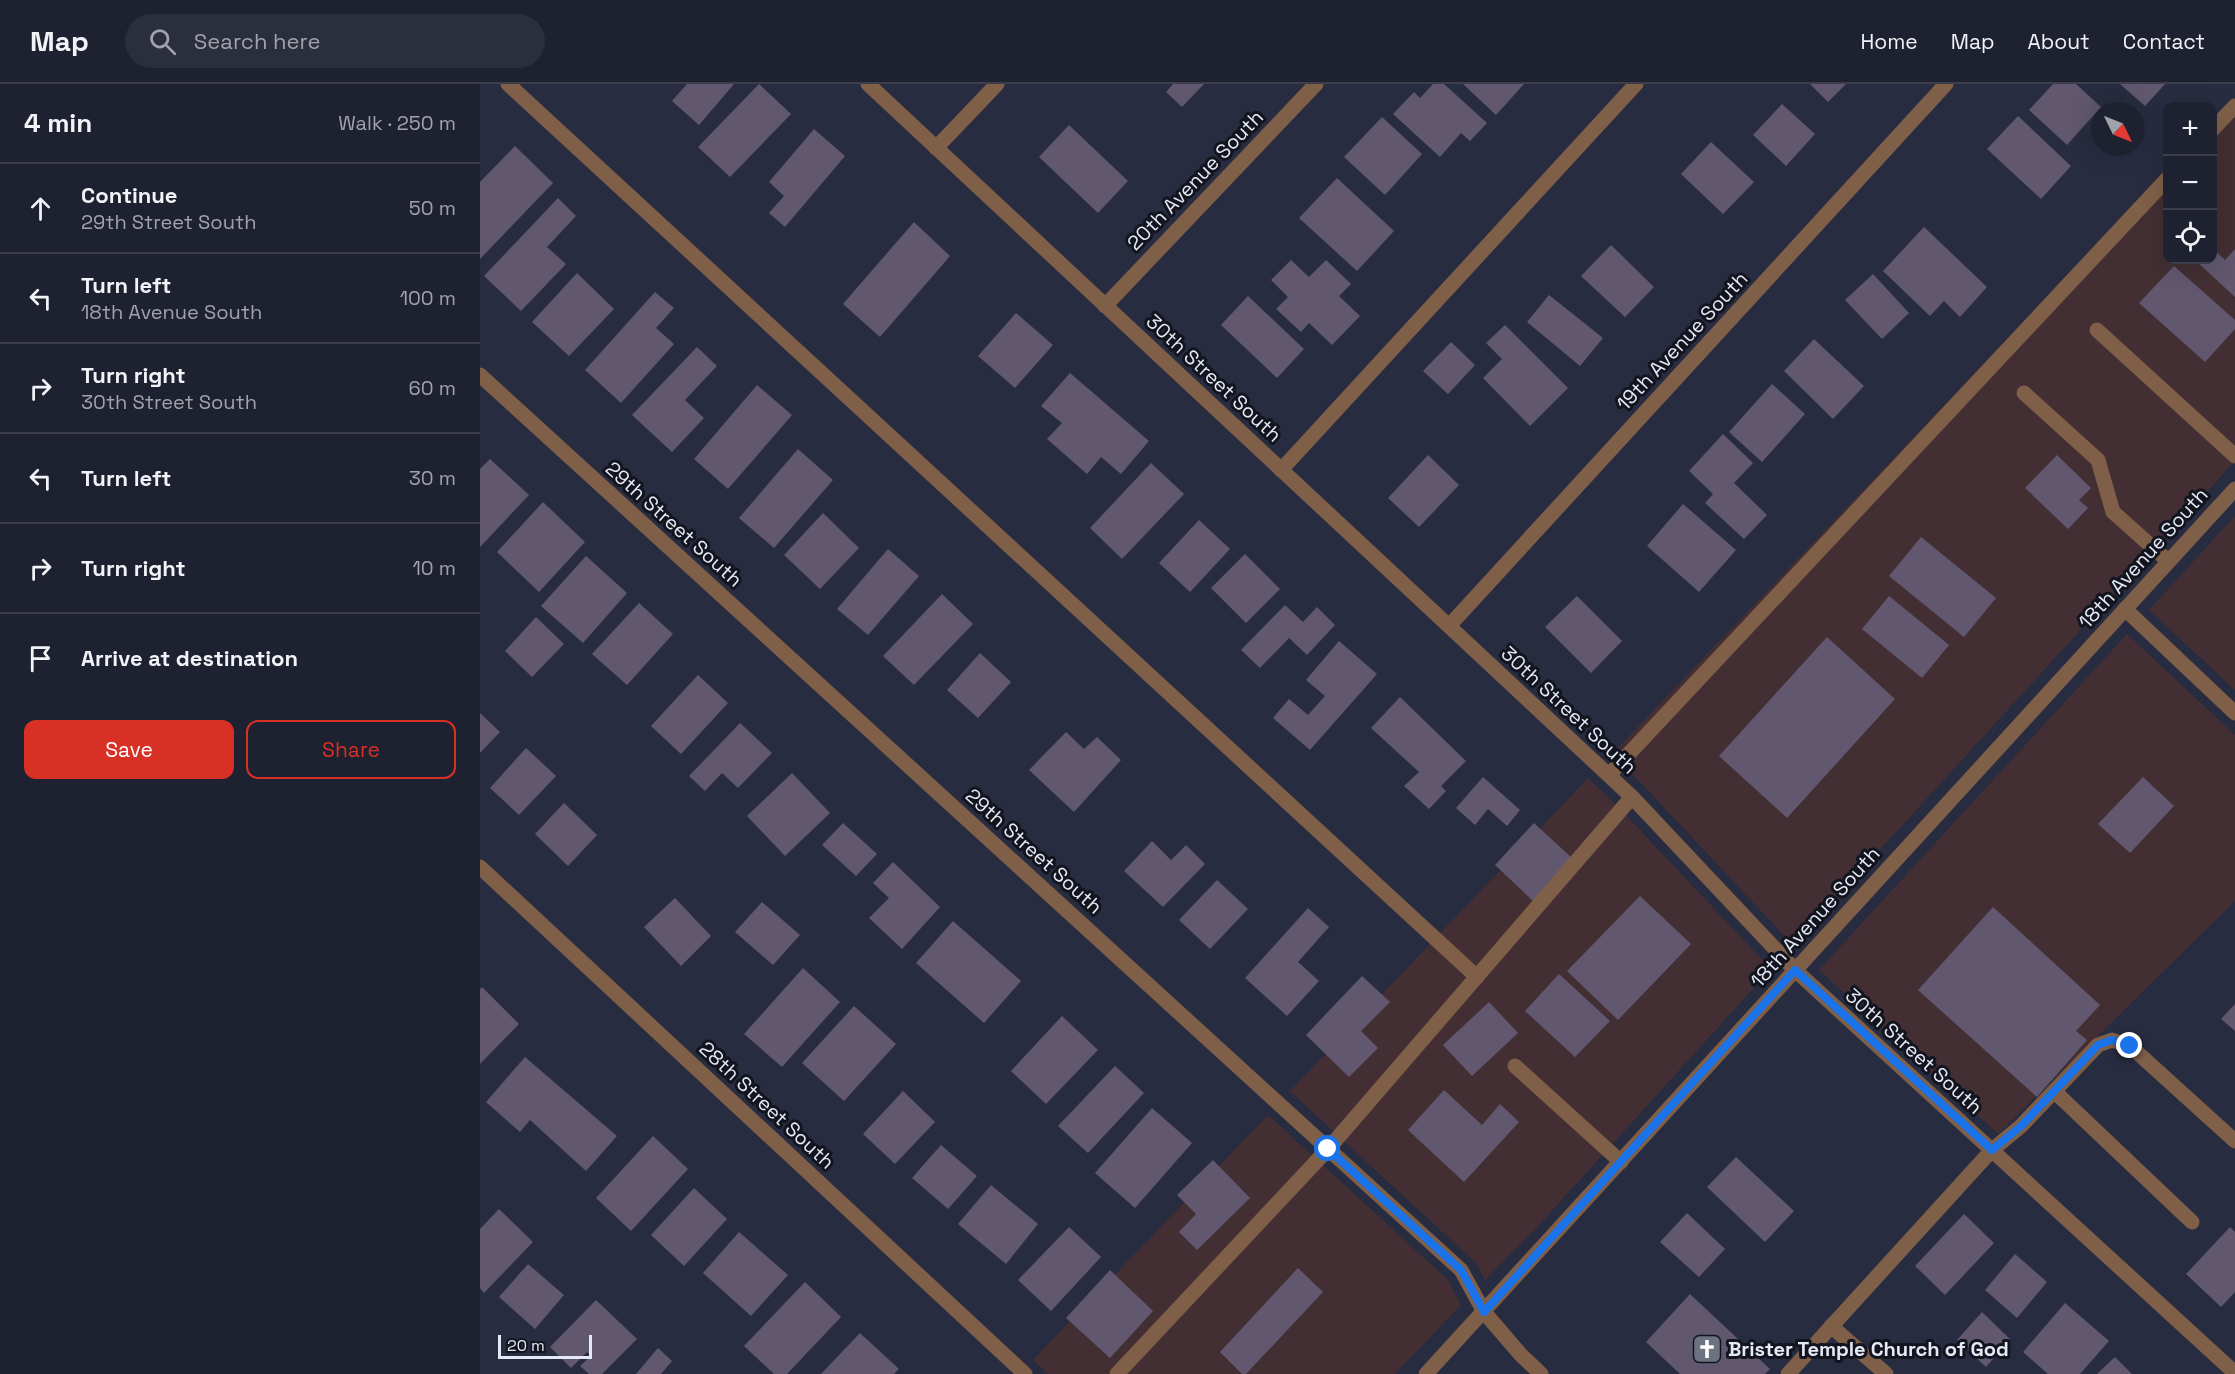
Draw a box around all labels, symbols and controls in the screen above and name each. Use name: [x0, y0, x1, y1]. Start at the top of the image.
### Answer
search box: [125, 14, 545, 68]
text: Map: [30, 23, 89, 59]
icon: search: [146, 25, 179, 58]
text: Search here: [194, 27, 321, 55]
text: Home: [1860, 28, 1918, 55]
text: Map: [1951, 28, 1995, 55]
text: About: [2028, 28, 2090, 55]
text: Contact: [2123, 28, 2205, 55]
north arrow: [2091, 102, 2145, 156]
map controls: [2163, 102, 2217, 264]
button: +: [2163, 102, 2217, 156]
street label: 20th Avenue South: [1121, 104, 1269, 256]
text: 4 min: [24, 106, 92, 140]
text: Walk · 250 m: [338, 110, 456, 136]
button: −: [2163, 156, 2217, 210]
text: Continue: [81, 181, 177, 209]
icon: ahead: [24, 192, 57, 225]
text: 50 m: [409, 195, 456, 221]
text: 29th Street South: [81, 209, 256, 235]
button: locate: [2163, 210, 2217, 264]
street label: 19th Avenue South: [1611, 266, 1753, 416]
text: Turn left: [81, 271, 171, 299]
icon: left: [24, 282, 57, 315]
text: 100 m: [400, 285, 456, 311]
text: 18th Avenue South: [81, 299, 262, 325]
street label: 30th Street South: [1141, 308, 1287, 448]
text: Turn right: [81, 361, 186, 389]
icon: right: [24, 372, 57, 405]
text: 60 m: [409, 375, 456, 401]
text: 30th Street South: [81, 389, 257, 415]
street label: 29th Street South: [600, 456, 748, 592]
icon: left: [24, 462, 57, 495]
text: Turn left: [81, 464, 171, 492]
text: 30 m: [409, 465, 456, 491]
street label: 18th Avenue South: [2073, 482, 2213, 634]
icon: right: [24, 552, 57, 585]
text: Turn right: [81, 554, 186, 582]
text: 10 m: [412, 555, 456, 581]
street label: 30th Street South: [1496, 640, 1642, 780]
icon: arrive: [24, 642, 57, 675]
text: Arrive at destination: [81, 644, 298, 672]
button: Save: [24, 720, 234, 779]
button: Share: [246, 720, 456, 779]
street label: 29th Street South: [960, 783, 1108, 919]
street label: 18th Avenue South: [1745, 841, 1885, 993]
street label: 30th Street South: [1840, 982, 1988, 1120]
route end: [2116, 1032, 2142, 1058]
street label: 28th Street South: [694, 1036, 840, 1174]
route start: [1314, 1135, 1340, 1161]
scale bar: [498, 1332, 592, 1360]
church icon: Brister Temple Church of God: [1691, 1333, 1723, 1365]
text: 20 m: [507, 1335, 545, 1356]
place label: Brister Temple Church of God: [1728, 1336, 2009, 1362]

